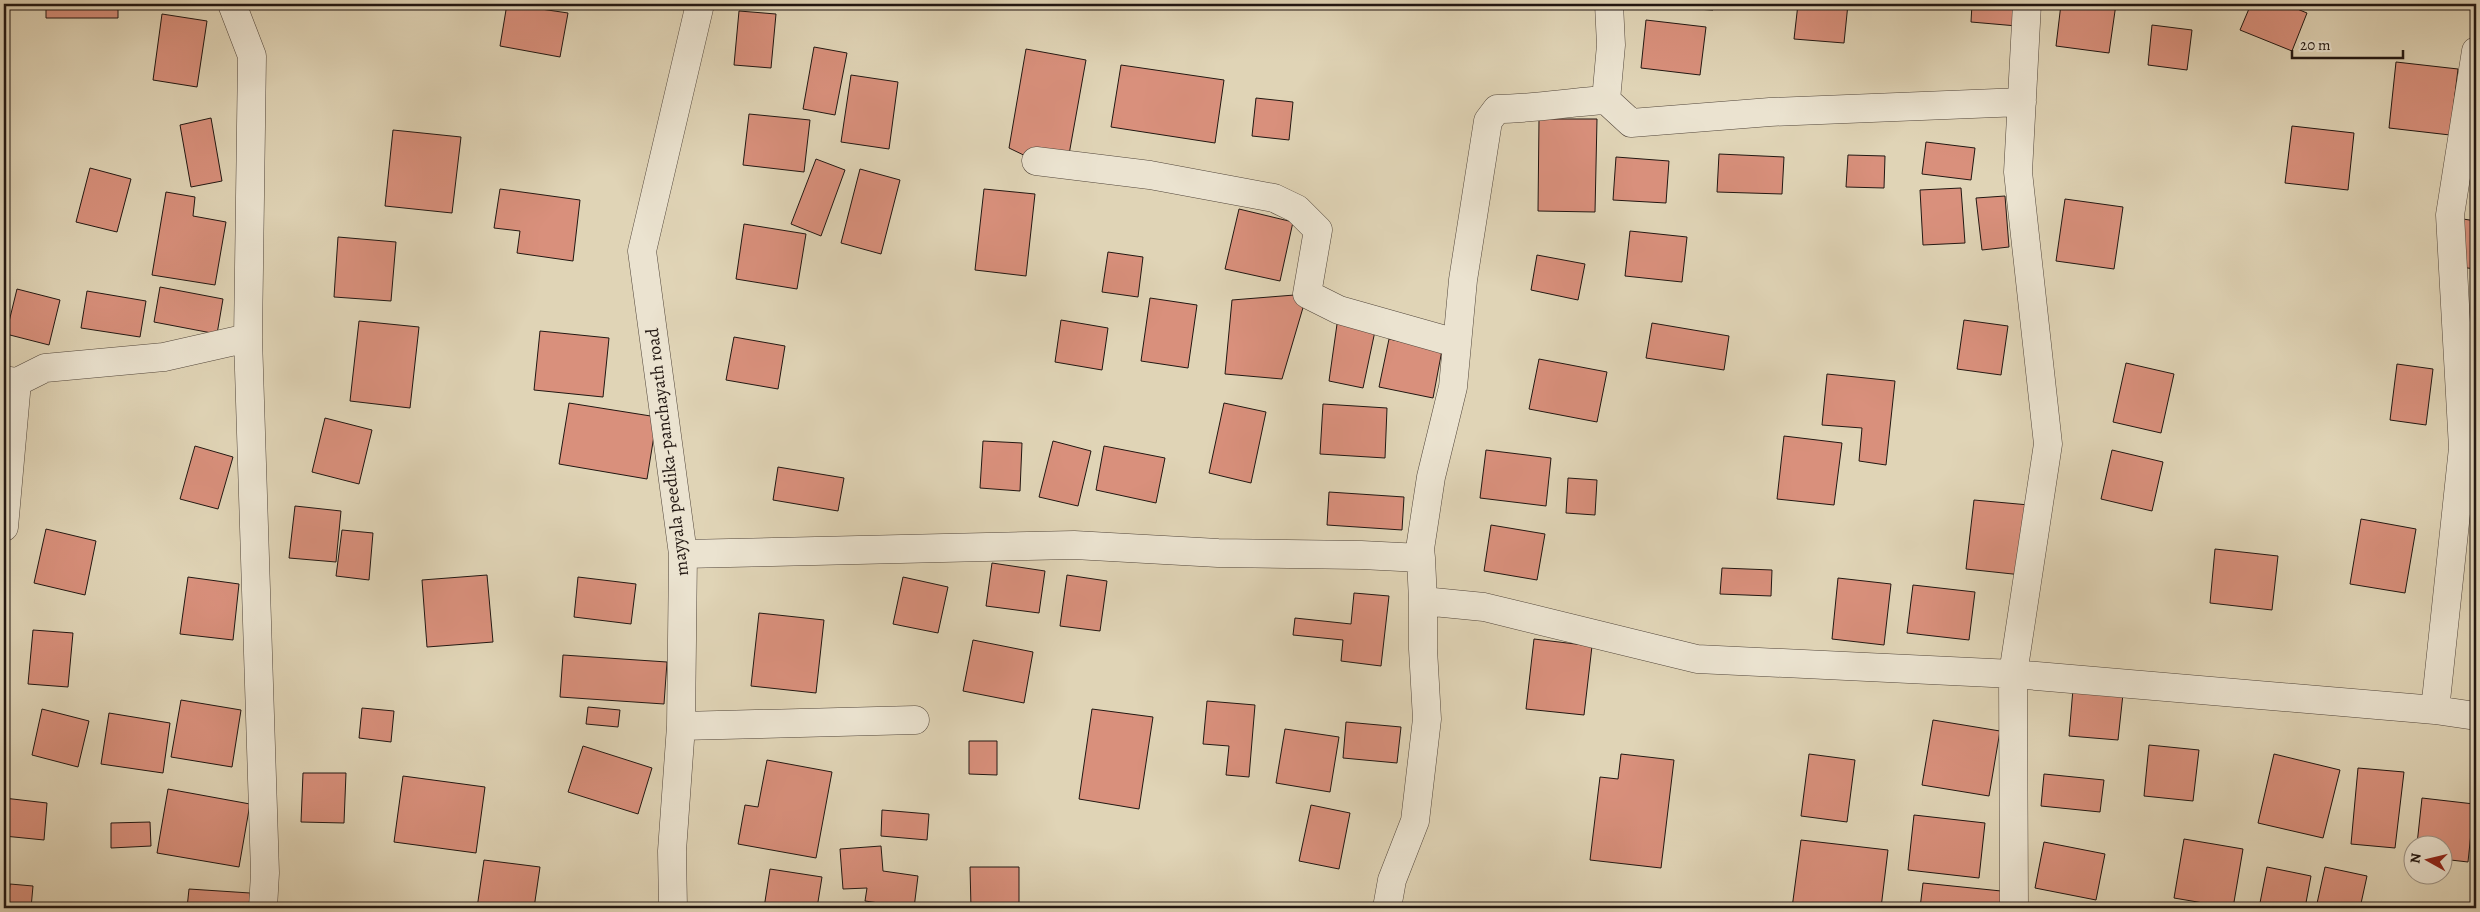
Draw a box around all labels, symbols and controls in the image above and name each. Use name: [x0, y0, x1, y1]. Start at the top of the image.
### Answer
scale bar: [2292, 28, 2404, 60]
text: 20 m: [2300, 35, 2331, 55]
street label: mayyala peedika-panchayath road: [640, 326, 694, 577]
north arrow: [2402, 834, 2452, 884]
text: N: [2406, 852, 2426, 865]

